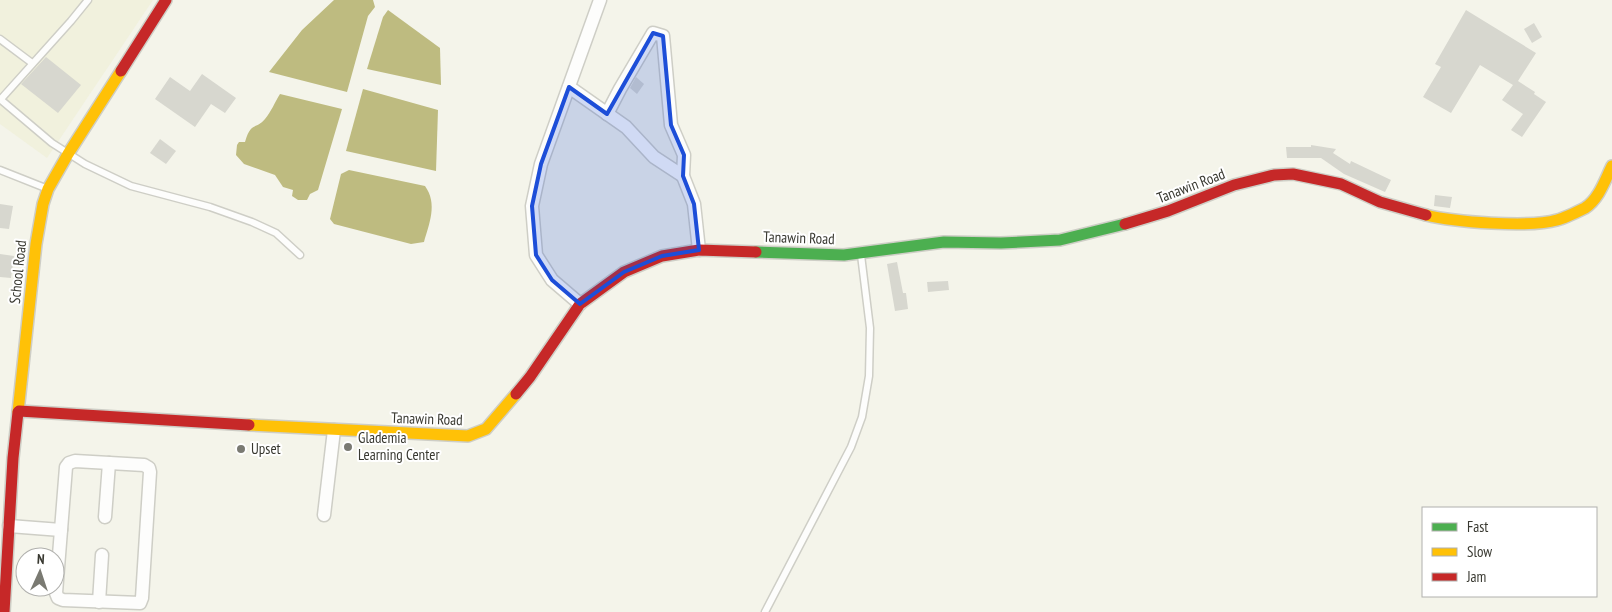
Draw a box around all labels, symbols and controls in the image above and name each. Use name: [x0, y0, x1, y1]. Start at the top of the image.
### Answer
street label: Tanawin Road: [1154, 164, 1228, 207]
street label: Tanawin Road: [763, 227, 835, 248]
street label: School Road: [5, 239, 30, 305]
street label: Tanawin Road: [391, 408, 463, 429]
place label: Glademia Learning Center: [358, 428, 440, 464]
place label: Upset: [251, 439, 281, 458]
marker: Glademia Learning Center: [342, 441, 354, 453]
marker: Upset: [235, 443, 247, 455]
legend: [1422, 507, 1597, 597]
text: Fast: [1467, 517, 1488, 536]
text: Slow: [1467, 542, 1492, 561]
north arrow: [15, 547, 65, 597]
text: N: [36, 550, 45, 568]
text: Jam: [1466, 567, 1486, 586]

